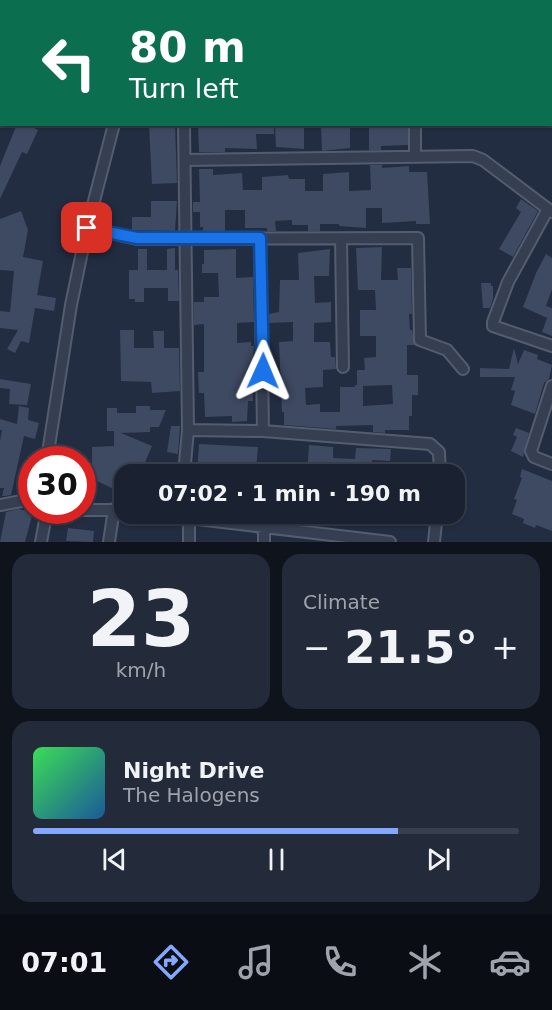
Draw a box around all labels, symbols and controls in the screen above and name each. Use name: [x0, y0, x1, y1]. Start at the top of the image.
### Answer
text: 80 m: [129, 23, 246, 72]
icon: left: [30, 24, 108, 102]
text: Turn left: [129, 73, 239, 104]
pin: [61, 202, 112, 253]
icon: arrive: [70, 211, 103, 244]
position arrow: [231, 339, 295, 403]
speed limit sign: 30: [18, 446, 96, 524]
text: 07:02 · 1 min · 190 m: [158, 481, 421, 506]
text: 23: [87, 574, 195, 664]
text: Climate: [303, 590, 380, 614]
text: 21.5°: [344, 621, 478, 674]
text: −: [303, 628, 331, 667]
text: +: [491, 628, 519, 667]
text: km/h: [116, 658, 166, 682]
text: Night Drive: [123, 758, 264, 783]
text: The Halogens: [123, 783, 260, 807]
icon: previous: [98, 843, 131, 876]
icon: pause: [260, 843, 293, 876]
icon: next: [422, 843, 455, 876]
icon: directions: [150, 941, 192, 983]
icon: music: [235, 941, 277, 983]
icon: phone: [319, 941, 361, 983]
icon: climate: [404, 941, 446, 983]
icon: car: [489, 941, 531, 983]
text: 07:01: [21, 947, 107, 978]

